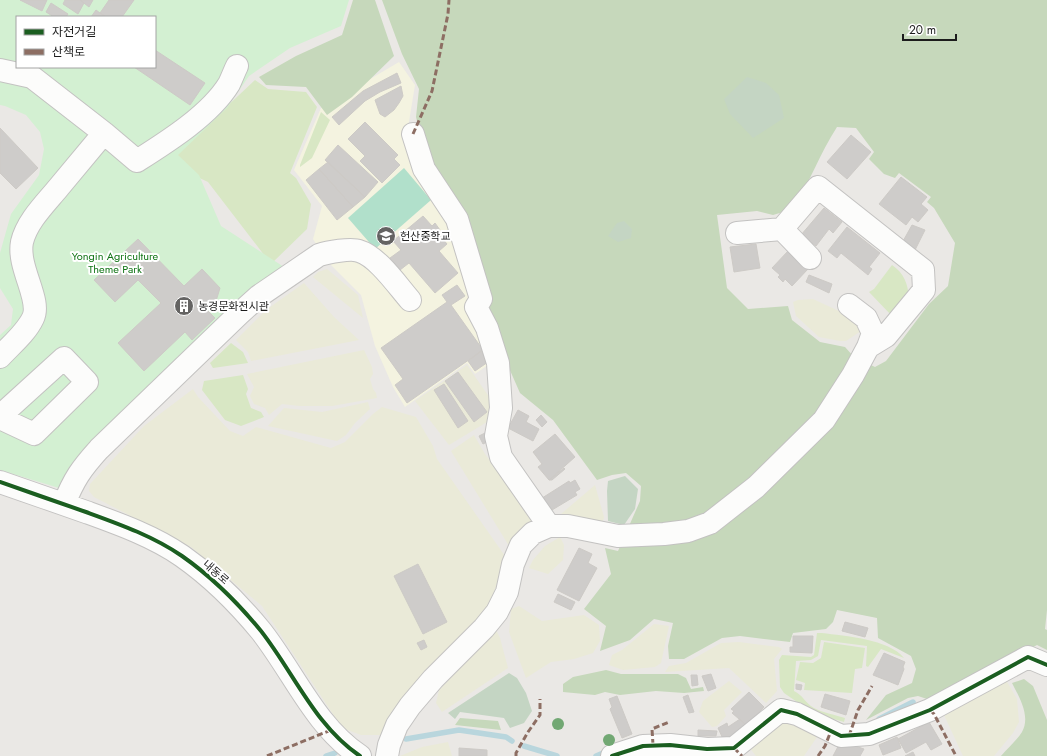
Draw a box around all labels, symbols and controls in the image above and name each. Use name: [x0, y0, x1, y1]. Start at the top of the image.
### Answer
legend: [16, 16, 156, 68]
scale bar: [903, 16, 956, 42]
text: 20 m: [909, 21, 936, 39]
text: 자전거길: [52, 23, 96, 41]
text: 산책로: [52, 43, 85, 61]
school or university icon: 헌산중학교: [375, 225, 397, 247]
place label: 헌산중학교: [400, 228, 451, 244]
park label: Yongin Agriculture Theme Park: [72, 248, 159, 277]
building icon: 농경문화전시관: [173, 295, 195, 317]
place label: 농경문화전시관: [198, 298, 269, 314]
street label: 내동로: [199, 556, 233, 588]

